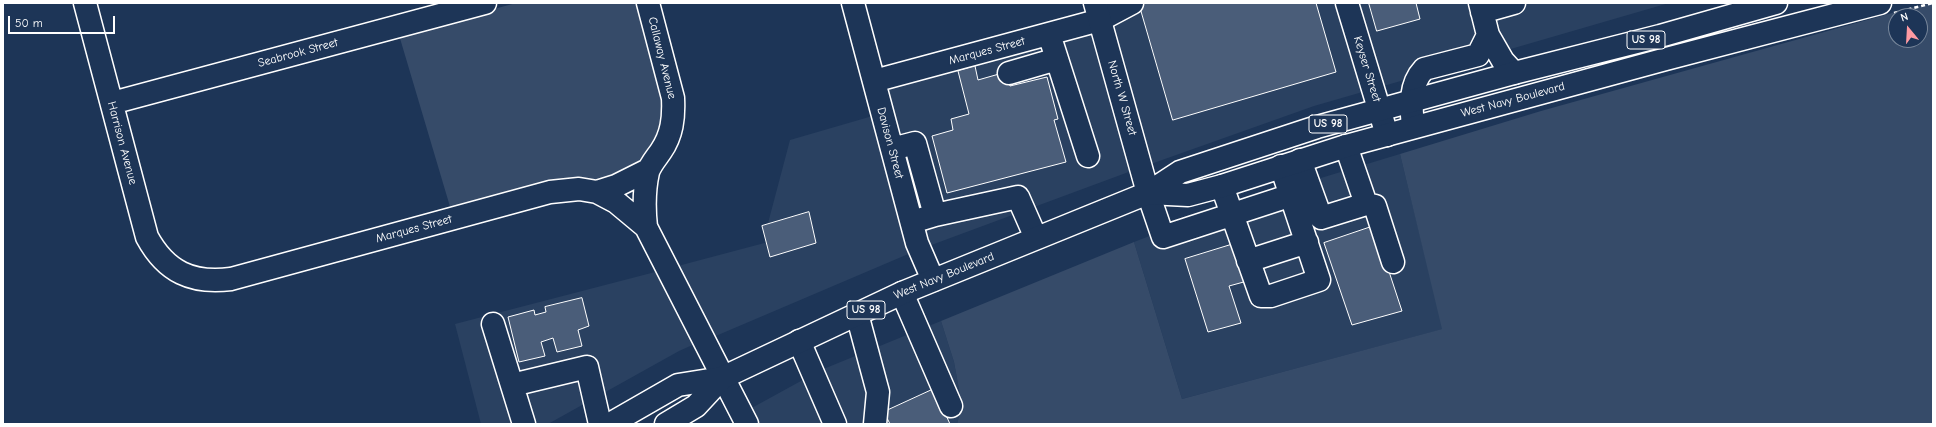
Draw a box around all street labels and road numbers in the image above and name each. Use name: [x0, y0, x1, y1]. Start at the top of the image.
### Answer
street label: Callaway Avenue: [645, 15, 679, 101]
road number: US 98: [1627, 31, 1665, 49]
street label: Marques Street: [947, 34, 1027, 68]
street label: Keyser Street: [1350, 34, 1384, 104]
street label: Seabrook Street: [256, 35, 340, 71]
street label: North W Street: [1104, 59, 1140, 137]
street label: West Navy Boulevard: [1460, 79, 1566, 121]
street label: Harrison Avenue: [104, 100, 140, 186]
street label: Davison Street: [874, 106, 906, 180]
road number: US 98: [1309, 115, 1347, 133]
street label: Marques Street: [374, 212, 454, 246]
street label: West Navy Boulevard: [892, 249, 996, 303]
road number: US 98: [847, 301, 885, 319]

